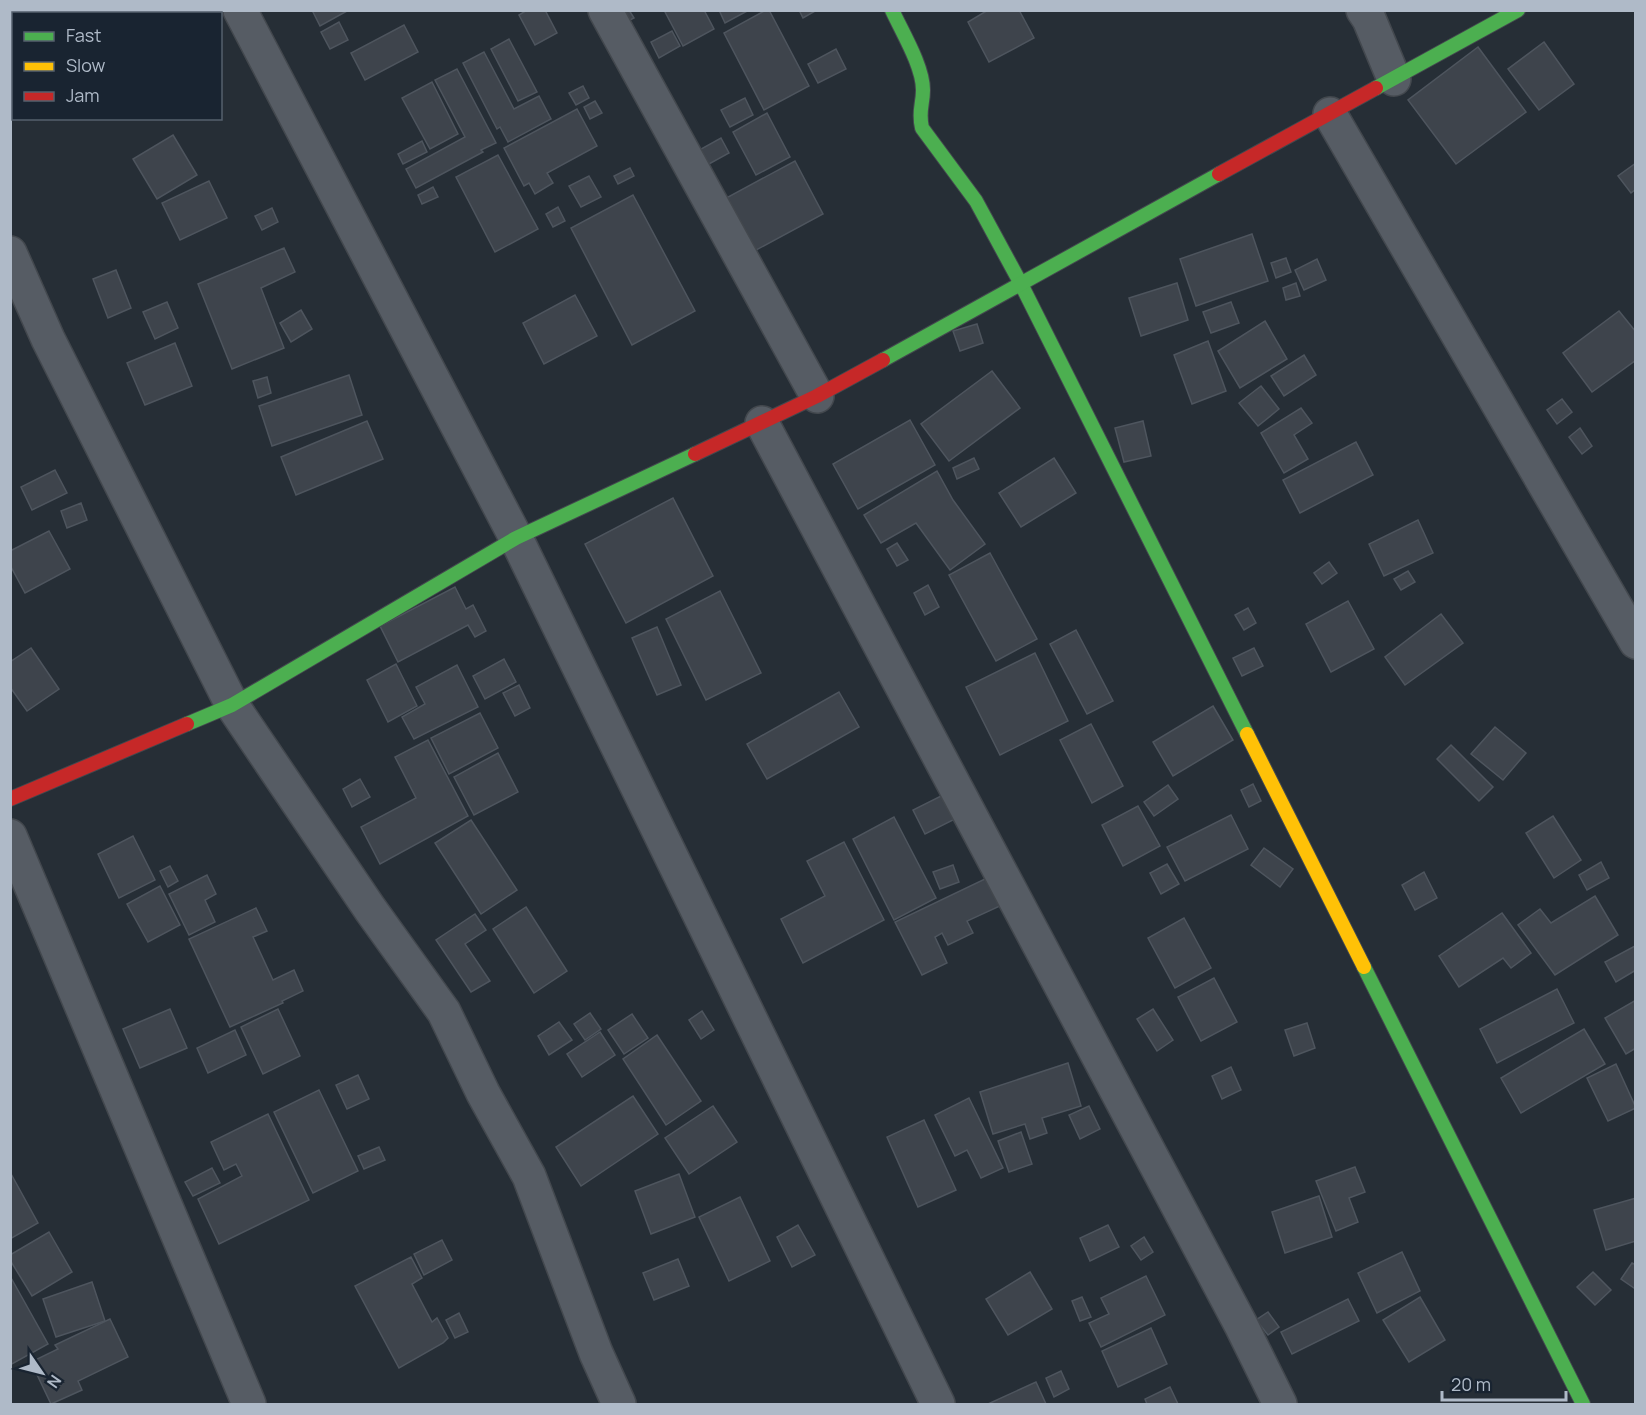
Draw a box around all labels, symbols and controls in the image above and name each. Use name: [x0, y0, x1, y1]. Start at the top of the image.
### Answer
legend: [12, 12, 222, 120]
text: Fast: [66, 23, 101, 47]
text: Slow: [66, 53, 106, 77]
text: Jam: [66, 83, 100, 107]
north arrow: [12, 1343, 72, 1403]
scale bar: [1442, 1364, 1566, 1402]
text: N: [42, 1371, 67, 1393]
text: 20 m: [1451, 1372, 1491, 1396]

